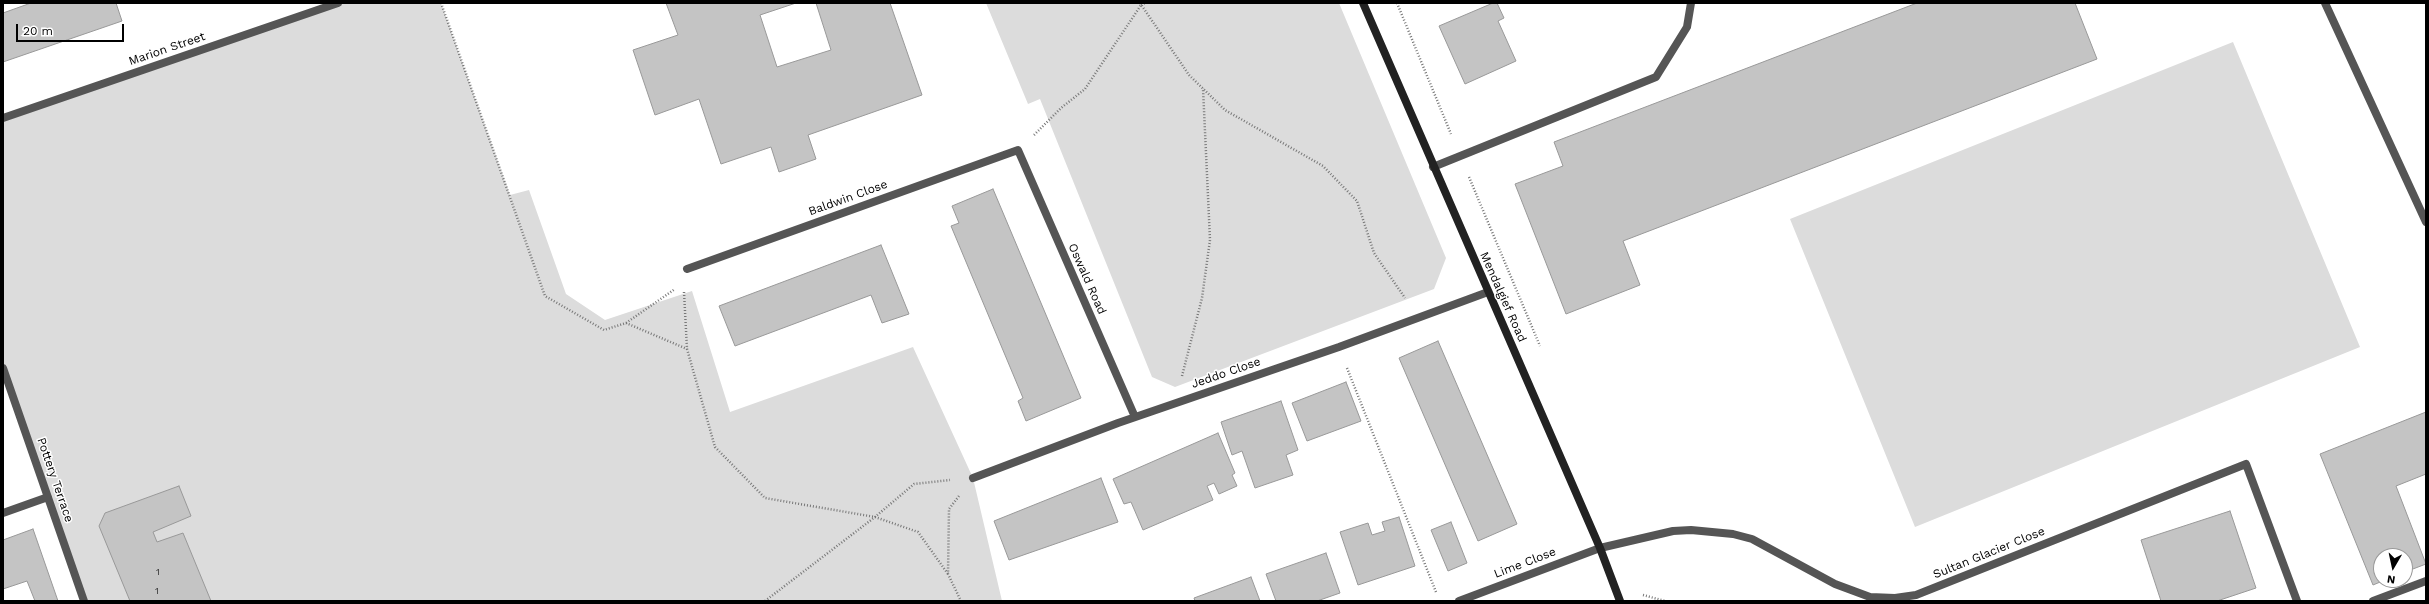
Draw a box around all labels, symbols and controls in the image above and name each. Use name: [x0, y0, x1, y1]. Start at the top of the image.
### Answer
scale bar: [18, 16, 126, 42]
text: 20 m: [23, 24, 53, 38]
street label: Marion Street: [127, 29, 207, 69]
street label: Baldwin Close: [807, 177, 889, 219]
street label: Oswald Road: [1065, 241, 1109, 317]
street label: Mendalgief Road: [1477, 250, 1529, 344]
street label: Jeddo Close: [1189, 354, 1263, 392]
street label: Pottery Terrace: [34, 436, 76, 524]
street label: Sultan Glacier Close: [1931, 524, 2047, 582]
street label: Lime Close: [1492, 545, 1558, 581]
north arrow: [2373, 548, 2413, 588]
house number: 1: [156, 566, 160, 578]
text: N: [2386, 572, 2396, 586]
house number: 1: [155, 585, 159, 597]

